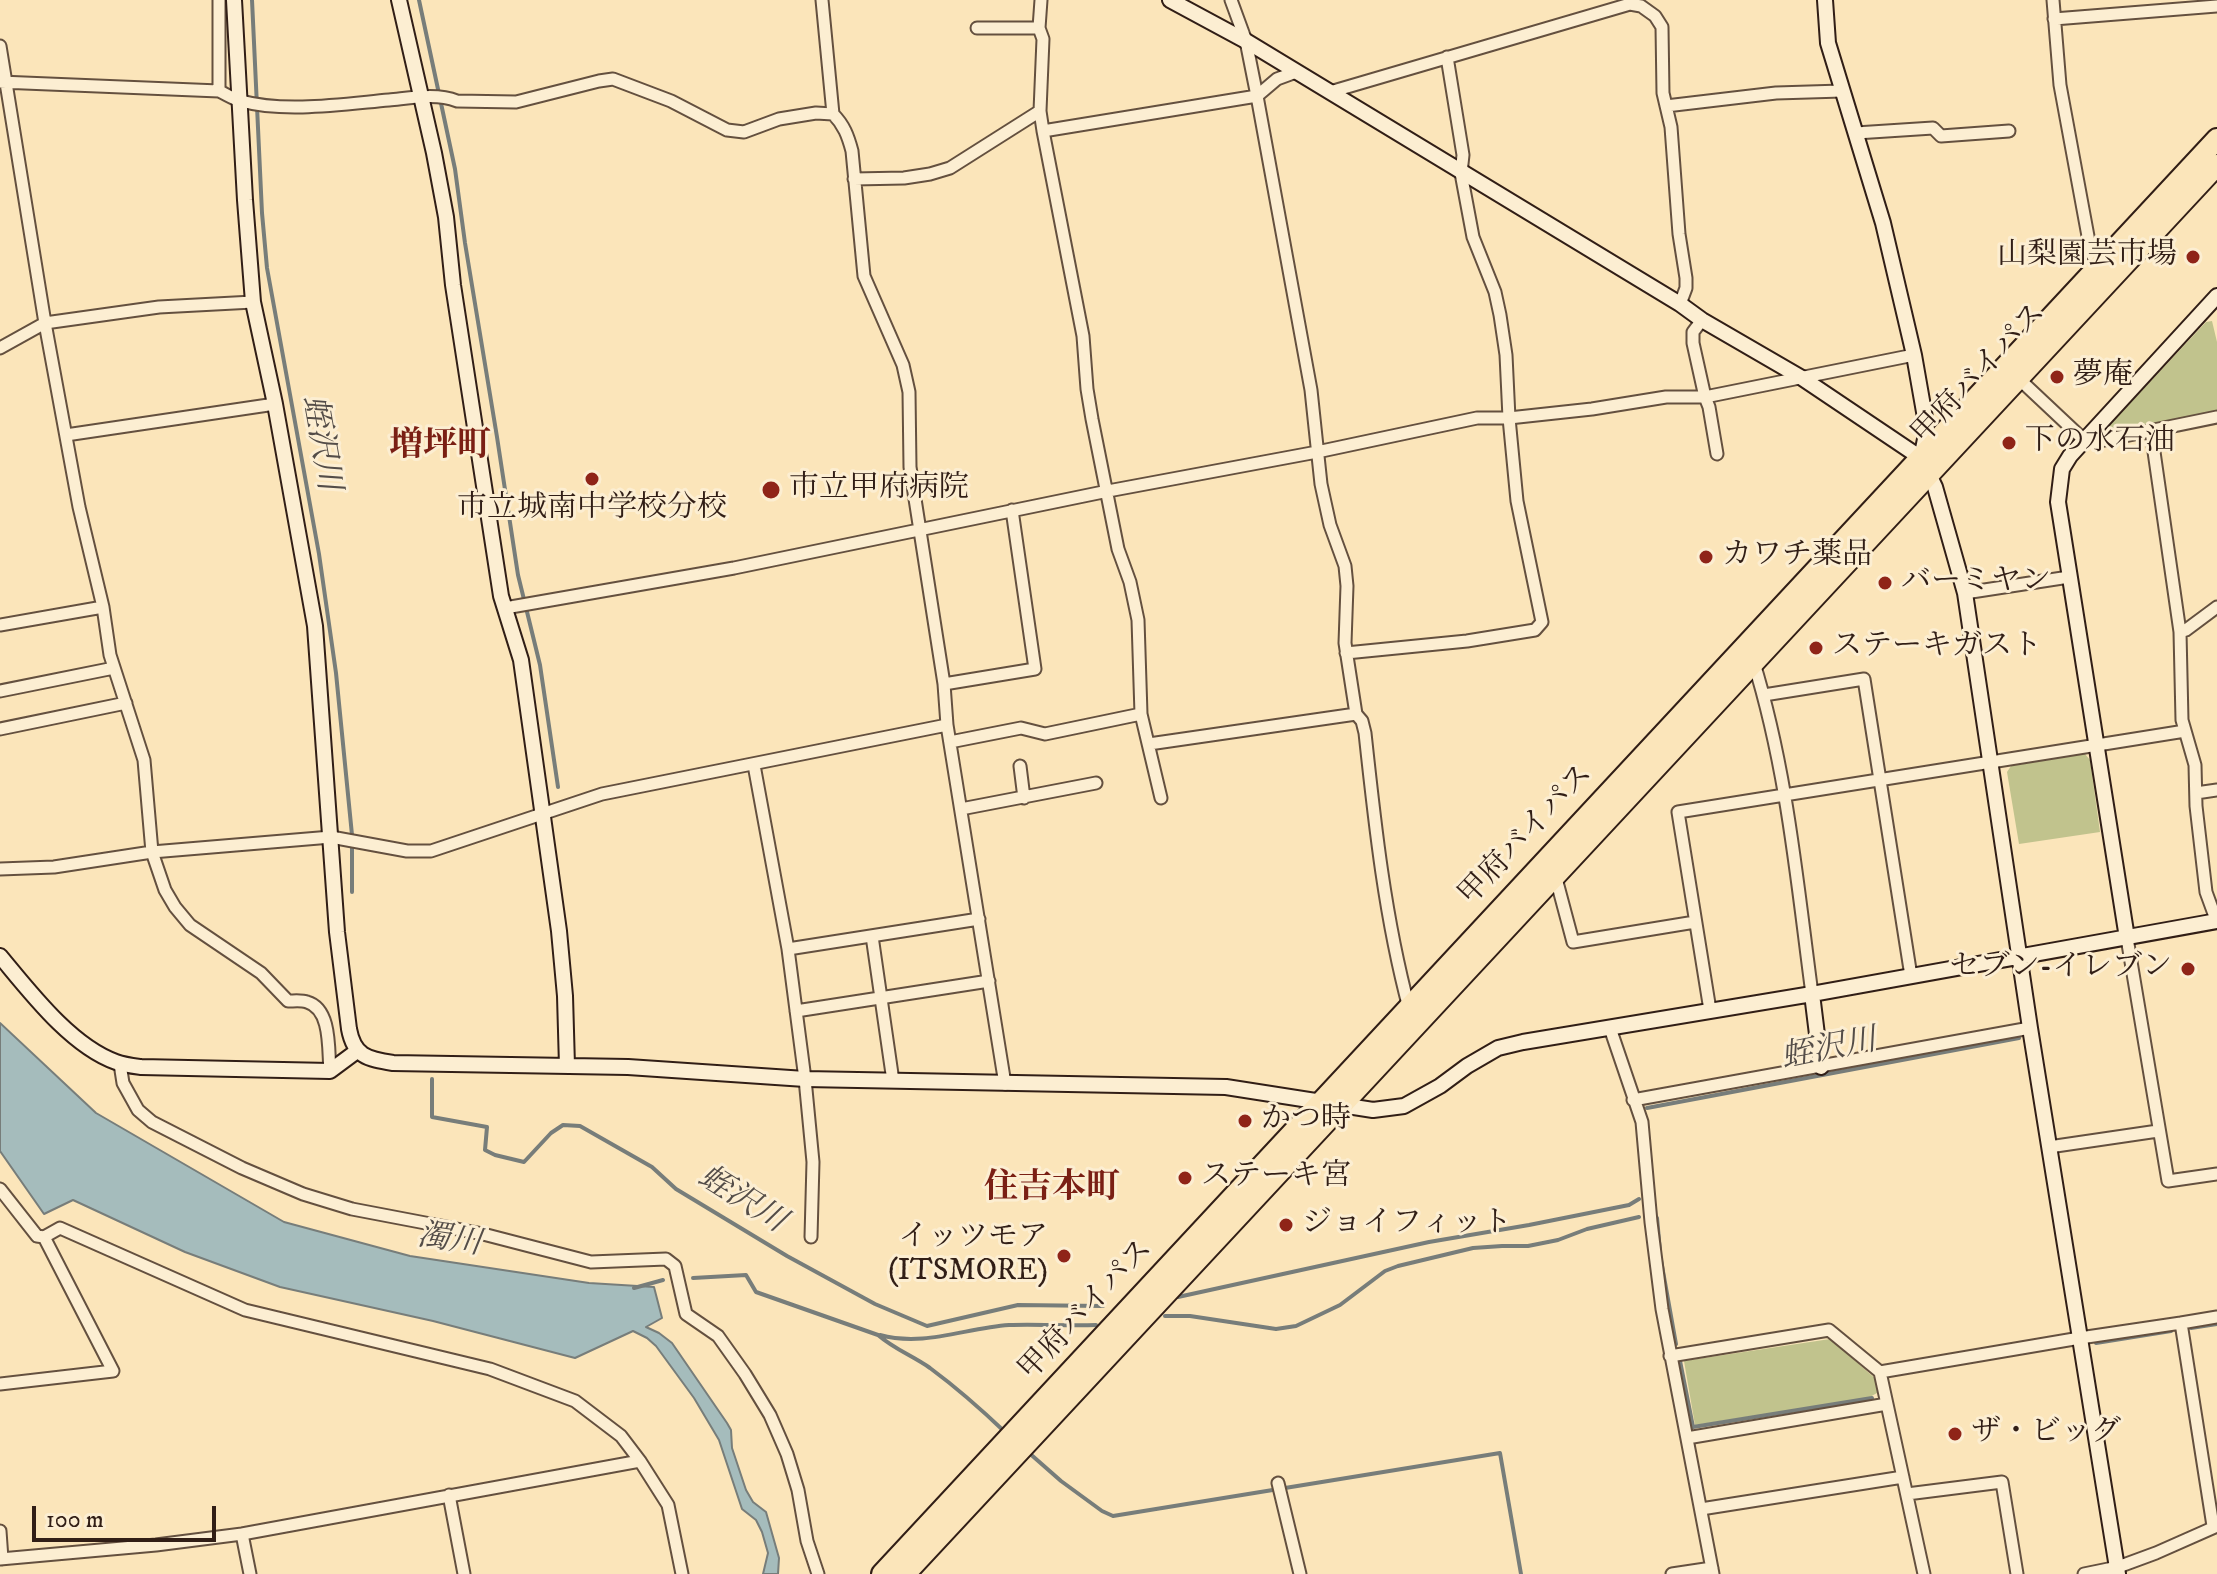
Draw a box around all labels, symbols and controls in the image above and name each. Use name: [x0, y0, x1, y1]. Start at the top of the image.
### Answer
place label: 山梨園芸市場: [1997, 239, 2177, 275]
marker: 山梨園芸市場: [2184, 248, 2202, 266]
street label: 甲府バイパス: [1905, 297, 2055, 453]
place label: 夢庵: [2073, 359, 2133, 395]
marker: 夢庵: [2048, 368, 2066, 386]
water label: 蛭沢川: [292, 392, 346, 494]
place label: 下の水石油: [2025, 425, 2175, 461]
district label: 増坪町: [389, 428, 491, 468]
marker: 下の水石油: [2000, 434, 2018, 452]
marker: 市立城南中学校分校: [583, 470, 601, 488]
place label: 市立甲府病院: [789, 472, 969, 508]
marker: 市立甲府病院: [760, 479, 782, 501]
place label: 市立城南中学校分校: [457, 492, 727, 528]
place label: カワチ薬品: [1722, 539, 1872, 575]
marker: カワチ薬品: [1697, 548, 1715, 566]
place label: バーミヤン: [1901, 565, 2051, 601]
marker: バーミヤン: [1876, 574, 1894, 592]
place label: ステーキガスト: [1832, 630, 2042, 666]
marker: ステーキガスト: [1807, 639, 1825, 657]
street label: 甲府バイパス: [1452, 758, 1602, 914]
place label: セブン-イレブン: [1950, 951, 2172, 987]
marker: セブン-イレブン: [2179, 960, 2197, 978]
water label: 蛭沢川: [1778, 1023, 1880, 1079]
place label: かつ時: [1261, 1103, 1351, 1139]
marker: かつ時: [1236, 1112, 1254, 1130]
water label: 蛭沢川: [690, 1159, 792, 1243]
place label: ステーキ宮: [1201, 1160, 1351, 1196]
marker: ステーキ宮: [1176, 1169, 1194, 1187]
district label: 住吉本町: [984, 1170, 1120, 1210]
place label: ジョイフィット: [1302, 1207, 1512, 1243]
marker: ジョイフィット: [1277, 1216, 1295, 1234]
water label: 濁川: [415, 1219, 483, 1265]
place label: イッツモア (ITSMORE): [888, 1221, 1048, 1292]
street label: 甲府バイパス: [1012, 1233, 1162, 1389]
marker: イッツモア (ITSMORE): [1055, 1247, 1073, 1265]
place label: ザ・ビッグ: [1971, 1416, 2121, 1452]
marker: ザ・ビッグ: [1946, 1425, 1964, 1443]
scale bar: [36, 1490, 220, 1540]
text: 100 m: [46, 1505, 104, 1535]

